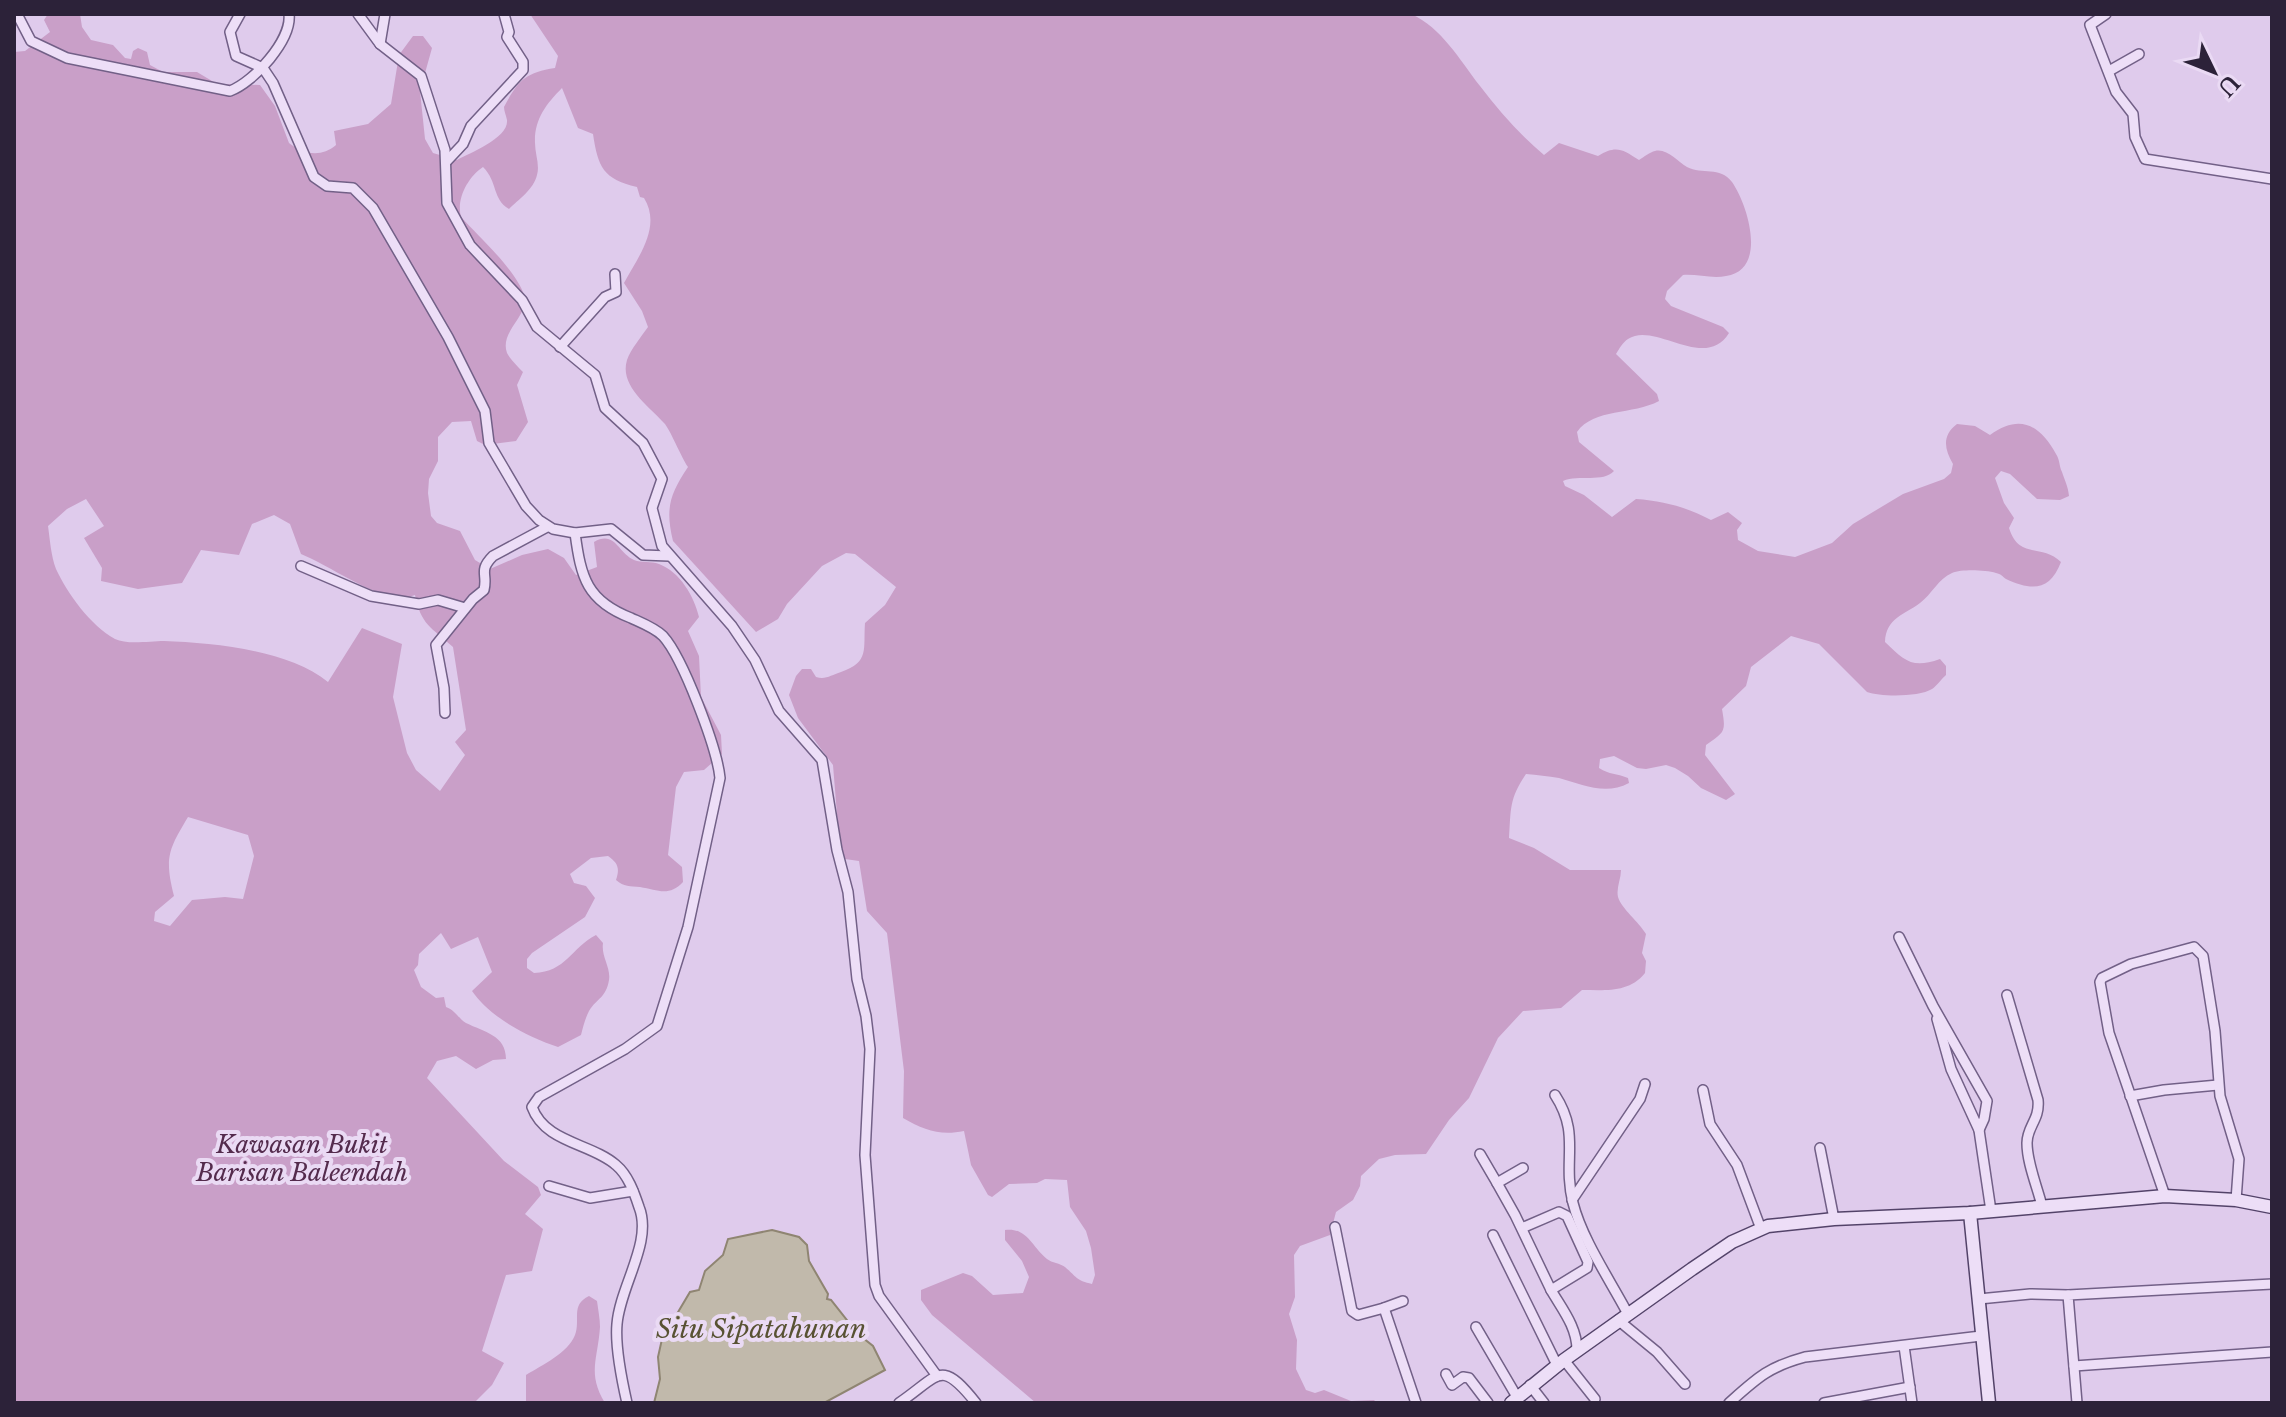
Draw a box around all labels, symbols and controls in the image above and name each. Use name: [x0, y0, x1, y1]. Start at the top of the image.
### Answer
north arrow: [2174, 32, 2254, 112]
text: U: [2211, 69, 2245, 102]
park label: Kawasan Bukit Barisan Baleendah: [195, 1130, 408, 1187]
water label: Situ Sipatahunan: [656, 1313, 866, 1345]

